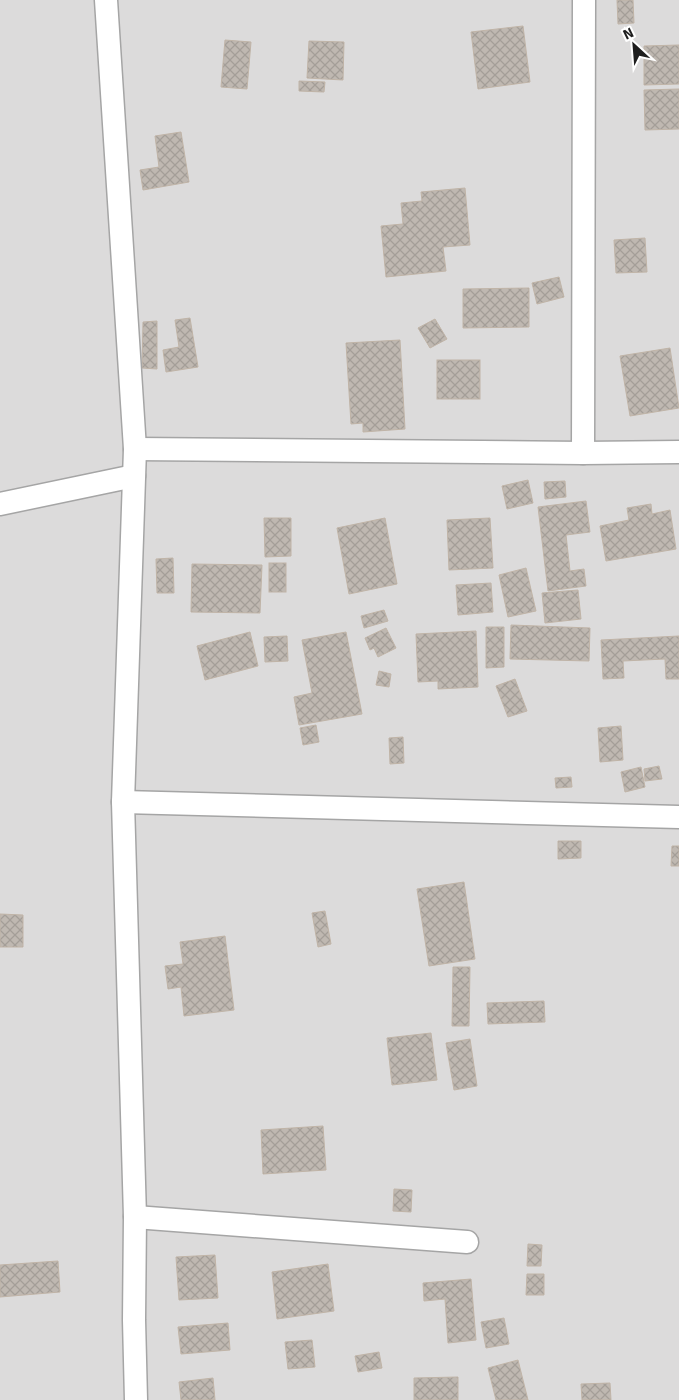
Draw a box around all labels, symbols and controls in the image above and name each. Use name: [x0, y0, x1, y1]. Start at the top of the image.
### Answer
north arrow: [609, 20, 659, 70]
text: N: [620, 24, 637, 44]

